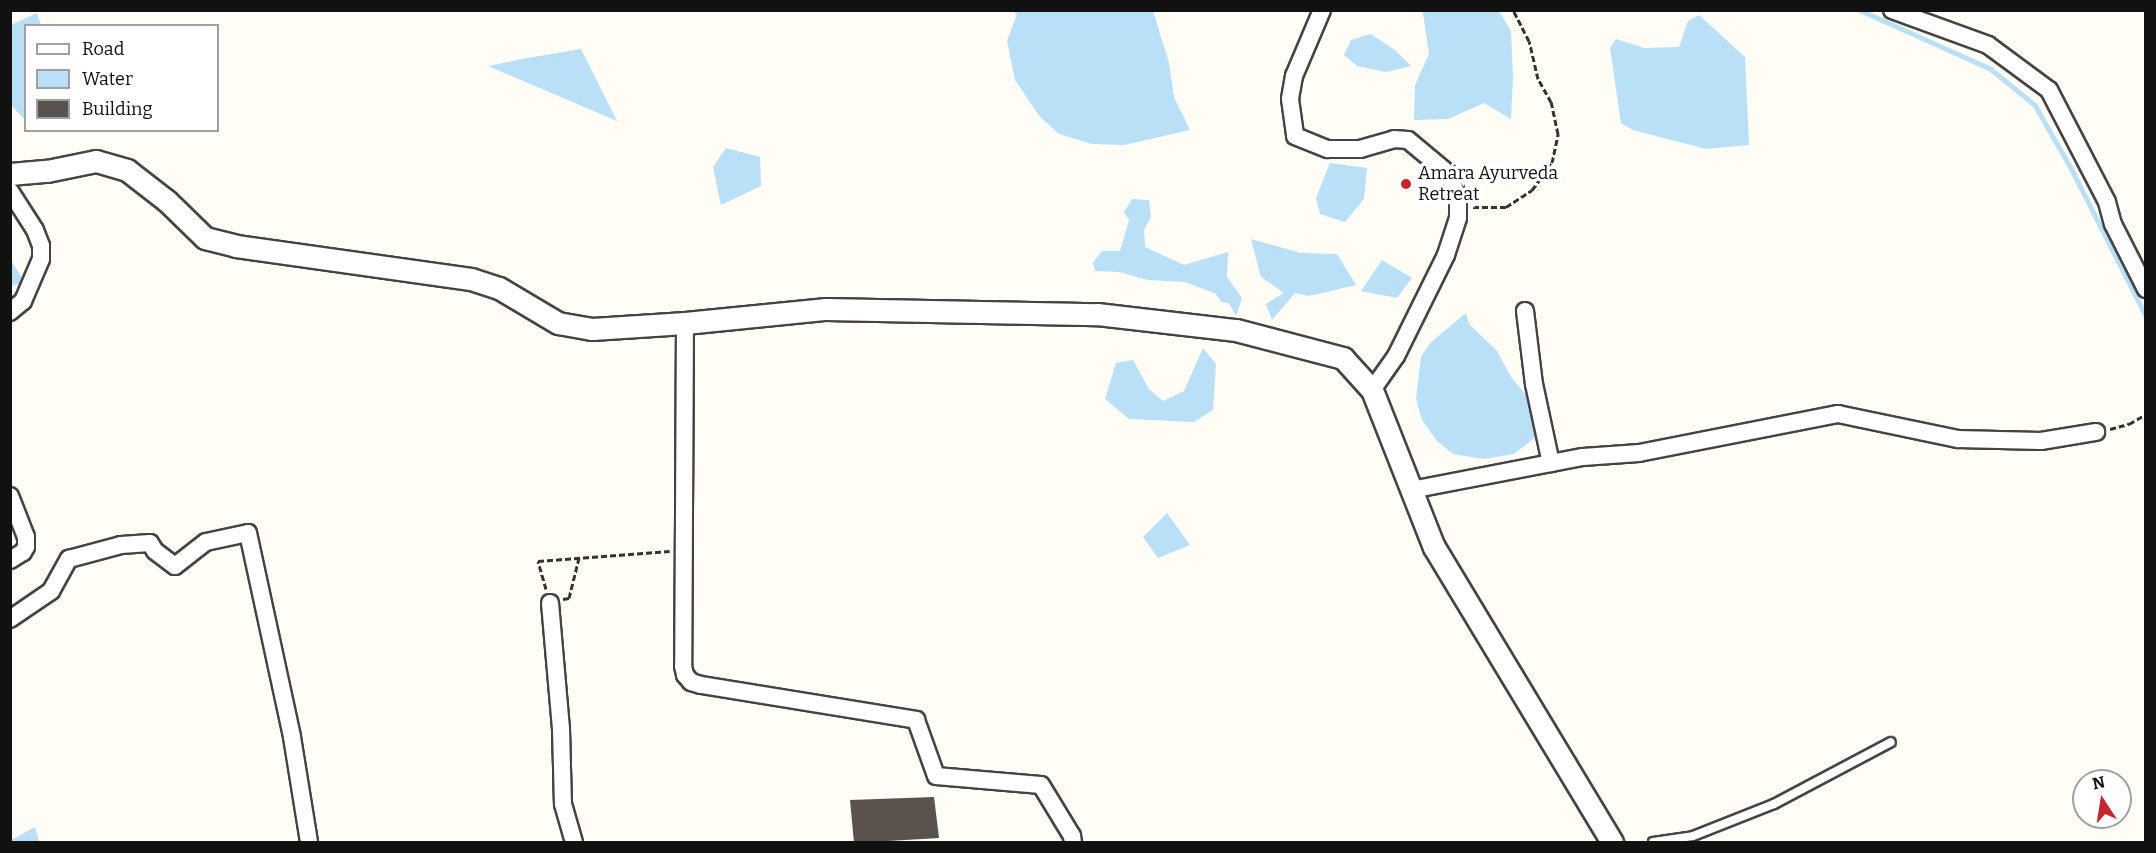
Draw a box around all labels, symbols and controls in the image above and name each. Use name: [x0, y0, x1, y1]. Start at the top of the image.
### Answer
legend: [24, 24, 219, 132]
text: Road: [82, 38, 124, 60]
text: Water: [82, 68, 133, 90]
text: Building: [82, 98, 153, 120]
place label: Amara Ayurveda Retreat: [1418, 163, 1558, 206]
marker: Amara Ayurveda Retreat: [1399, 177, 1413, 191]
north arrow: [2072, 769, 2132, 829]
text: N: [2091, 772, 2107, 793]

